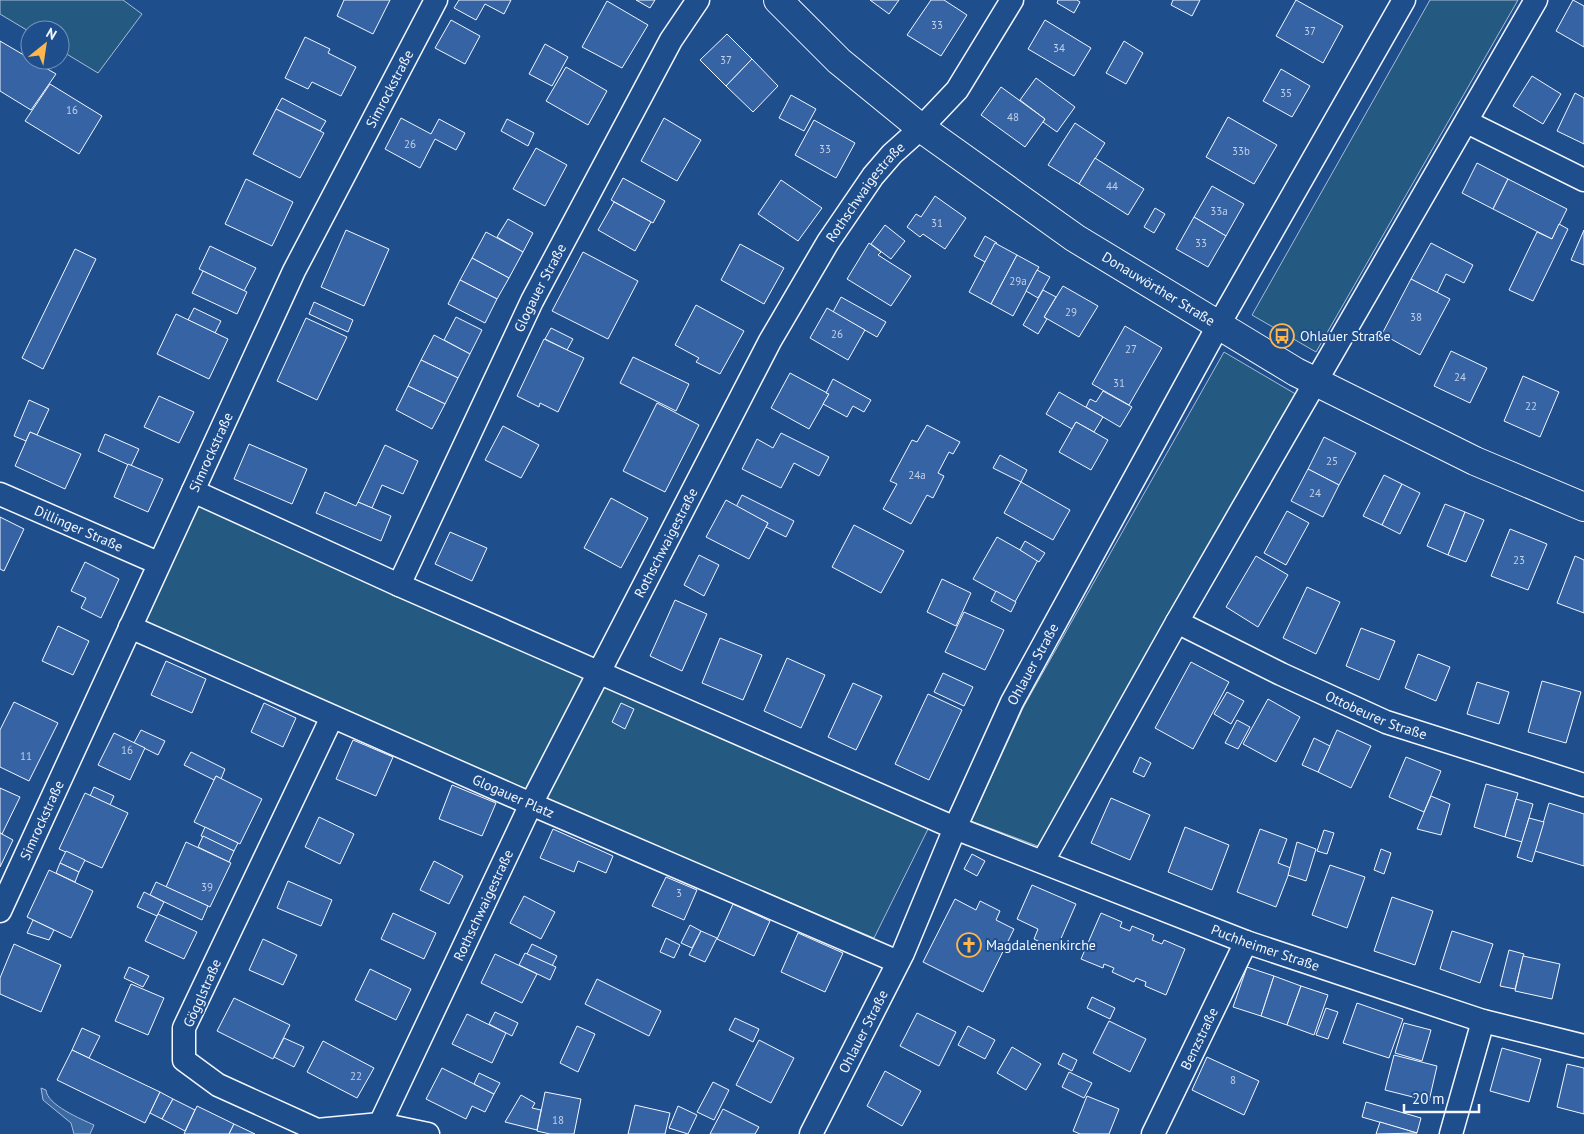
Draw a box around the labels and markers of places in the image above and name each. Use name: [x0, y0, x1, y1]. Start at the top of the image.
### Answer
bus stop icon: Ohlauer Straße: [1269, 323, 1295, 349]
place label: Ohlauer Straße: [1300, 327, 1391, 345]
church icon: Magdalenenkirche: [956, 932, 982, 958]
place label: Magdalenenkirche: [986, 936, 1096, 954]

